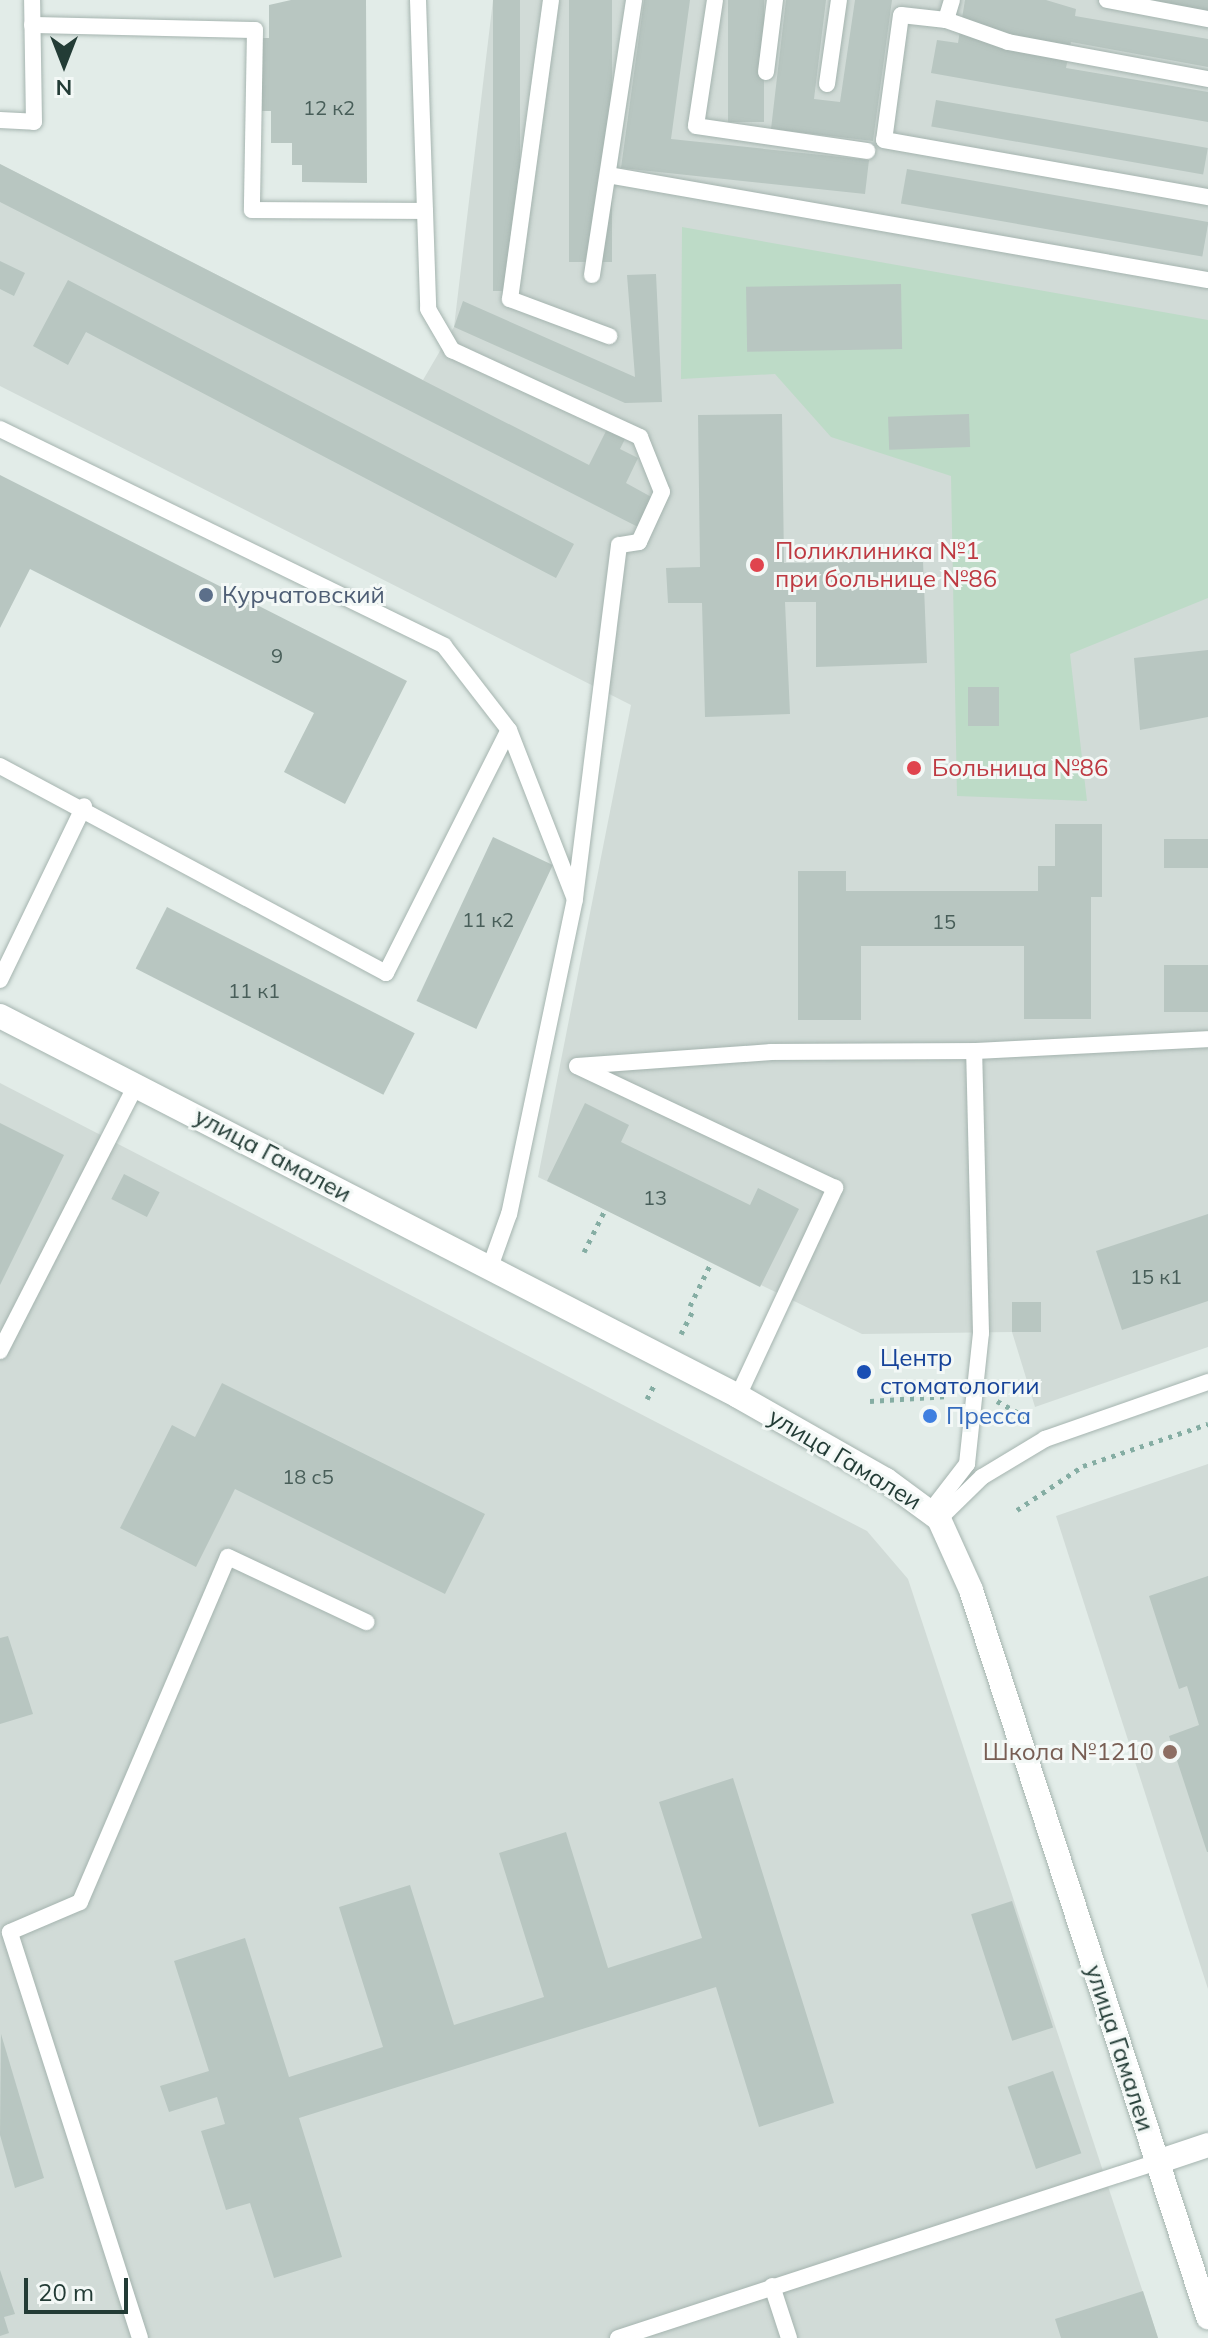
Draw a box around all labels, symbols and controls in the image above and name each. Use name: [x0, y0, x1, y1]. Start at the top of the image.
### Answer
north arrow: [24, 24, 104, 104]
text: N: [56, 74, 72, 102]
house number: 12 к2: [303, 95, 355, 119]
place label: Поликлиника №1 при больнице №86: [775, 537, 997, 593]
marker: Поликлиника №1 при больнице №86: [746, 554, 768, 576]
place label: Курчатовский: [222, 581, 385, 609]
marker: Курчатовский: [197, 586, 215, 604]
house number: 9: [271, 643, 283, 667]
place label: Больница №86: [932, 754, 1108, 782]
marker: Больница №86: [903, 757, 925, 779]
house number: 11 к2: [462, 907, 514, 931]
house number: 15: [932, 909, 956, 933]
house number: 11 к1: [228, 978, 280, 1002]
street label: улица Гамалеи: [190, 1102, 356, 1208]
house number: 13: [643, 1185, 667, 1209]
house number: 15 к1: [1130, 1264, 1182, 1288]
place label: Центр стоматологии: [880, 1344, 1040, 1400]
marker: Центр стоматологии: [855, 1363, 873, 1381]
street label: улица Гамалеи: [763, 1402, 927, 1516]
place label: Пресса: [946, 1402, 1031, 1430]
marker: Пресса: [921, 1407, 939, 1425]
house number: 18 с5: [282, 1464, 334, 1488]
place label: Школа №1210: [983, 1738, 1154, 1766]
marker: Школа №1210: [1161, 1743, 1179, 1761]
street label: улица Гамалеи: [1080, 1961, 1160, 2135]
scale bar: [28, 2262, 132, 2312]
text: 20 m: [38, 2277, 94, 2307]

